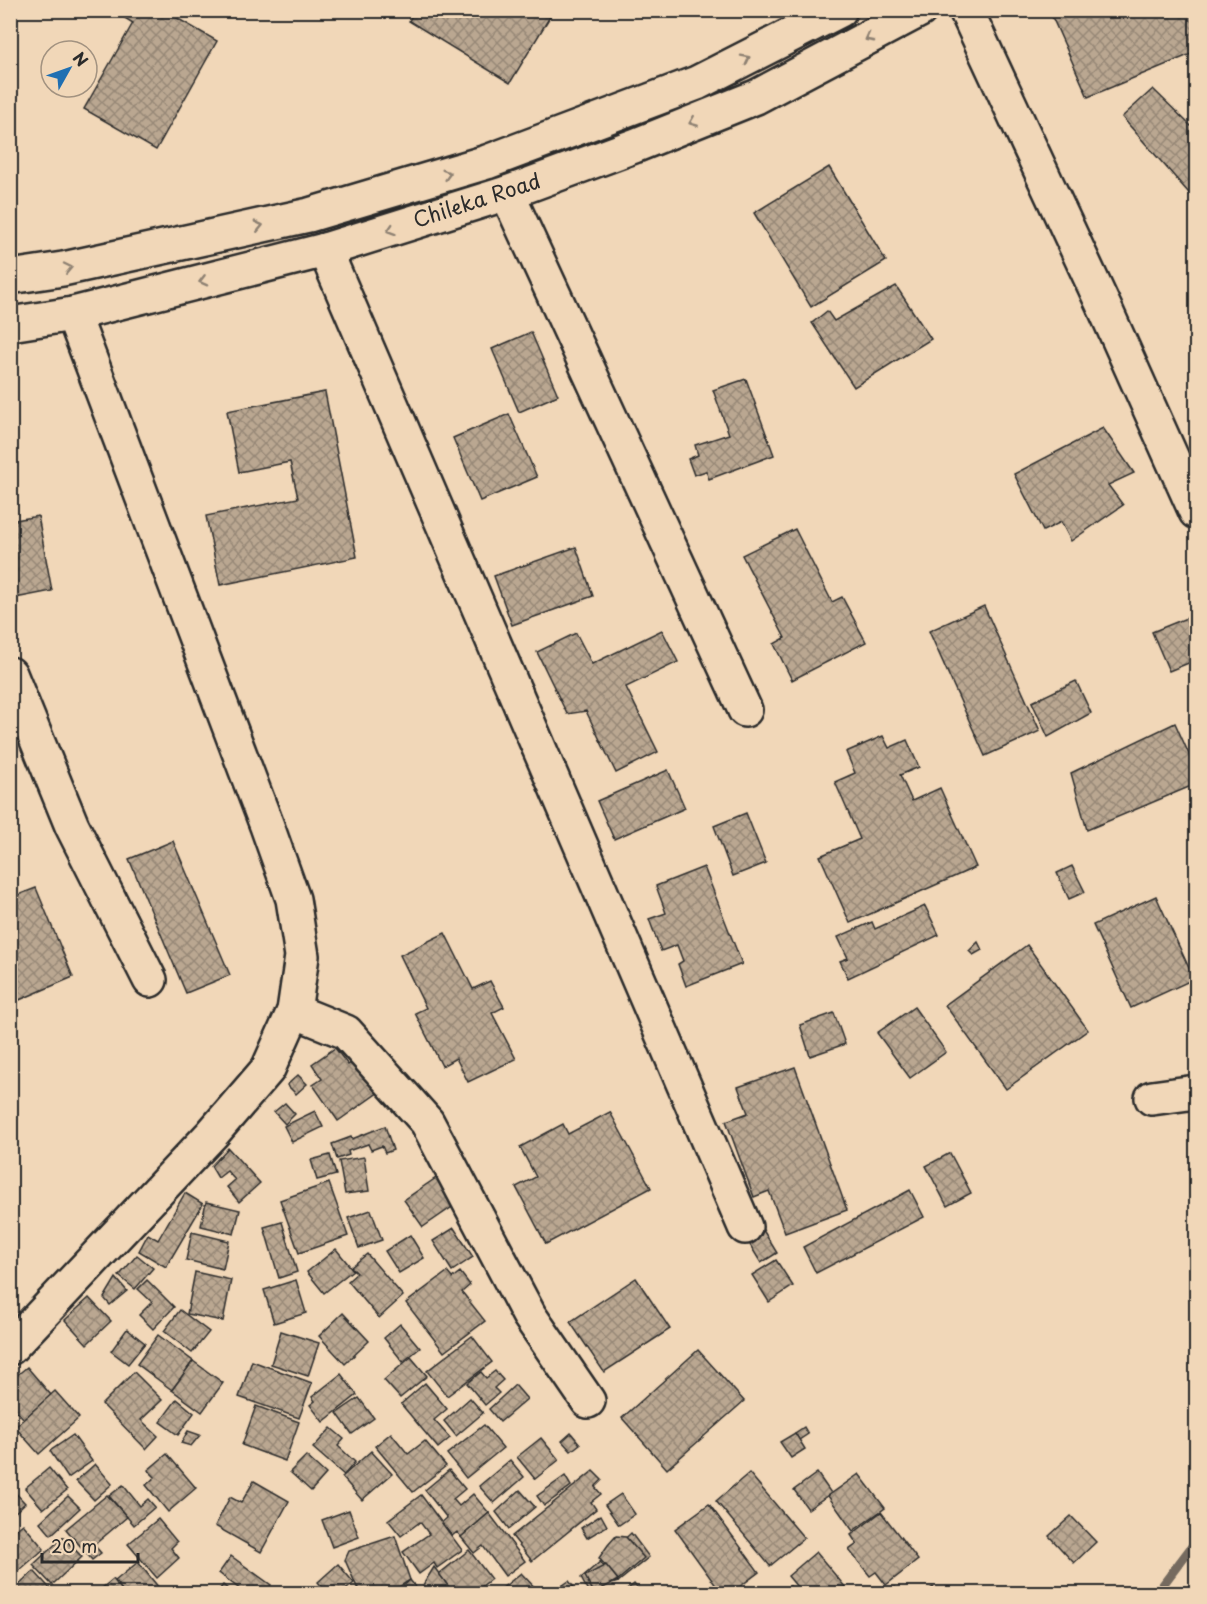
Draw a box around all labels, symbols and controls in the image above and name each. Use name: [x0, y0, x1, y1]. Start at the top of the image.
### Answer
one-way arrow: [864, 31, 875, 42]
north arrow: [39, 39, 99, 99]
text: N: [68, 46, 95, 71]
one-way arrow: [739, 54, 750, 66]
one-way arrow: [688, 115, 699, 127]
street label: Chileka Road: [408, 163, 544, 235]
one-way arrow: [441, 169, 452, 181]
one-way arrow: [253, 220, 263, 233]
one-way arrow: [386, 223, 397, 235]
one-way arrow: [63, 262, 73, 275]
one-way arrow: [198, 274, 208, 287]
scale bar: [42, 1526, 138, 1564]
text: 20 m: [51, 1532, 97, 1559]

